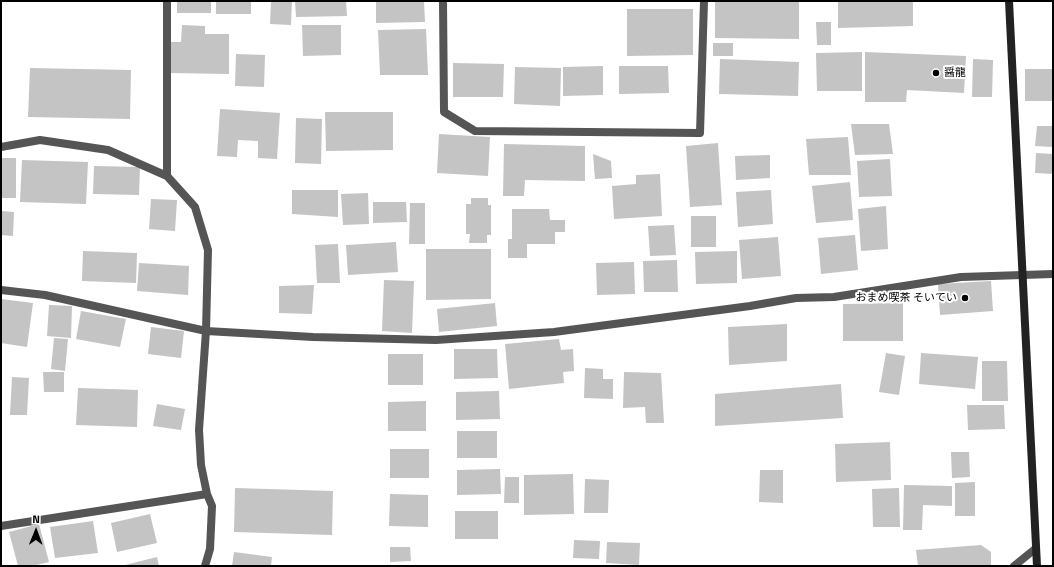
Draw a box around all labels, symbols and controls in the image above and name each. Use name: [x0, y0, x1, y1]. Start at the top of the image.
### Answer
place label: 醤龍: [944, 66, 966, 80]
marker: 醤龍: [931, 68, 941, 78]
place label: おまめ喫茶 そいてい: [856, 291, 957, 305]
marker: おまめ喫茶 そいてい: [960, 293, 970, 303]
north arrow: [16, 511, 56, 551]
text: N: [32, 511, 40, 527]

